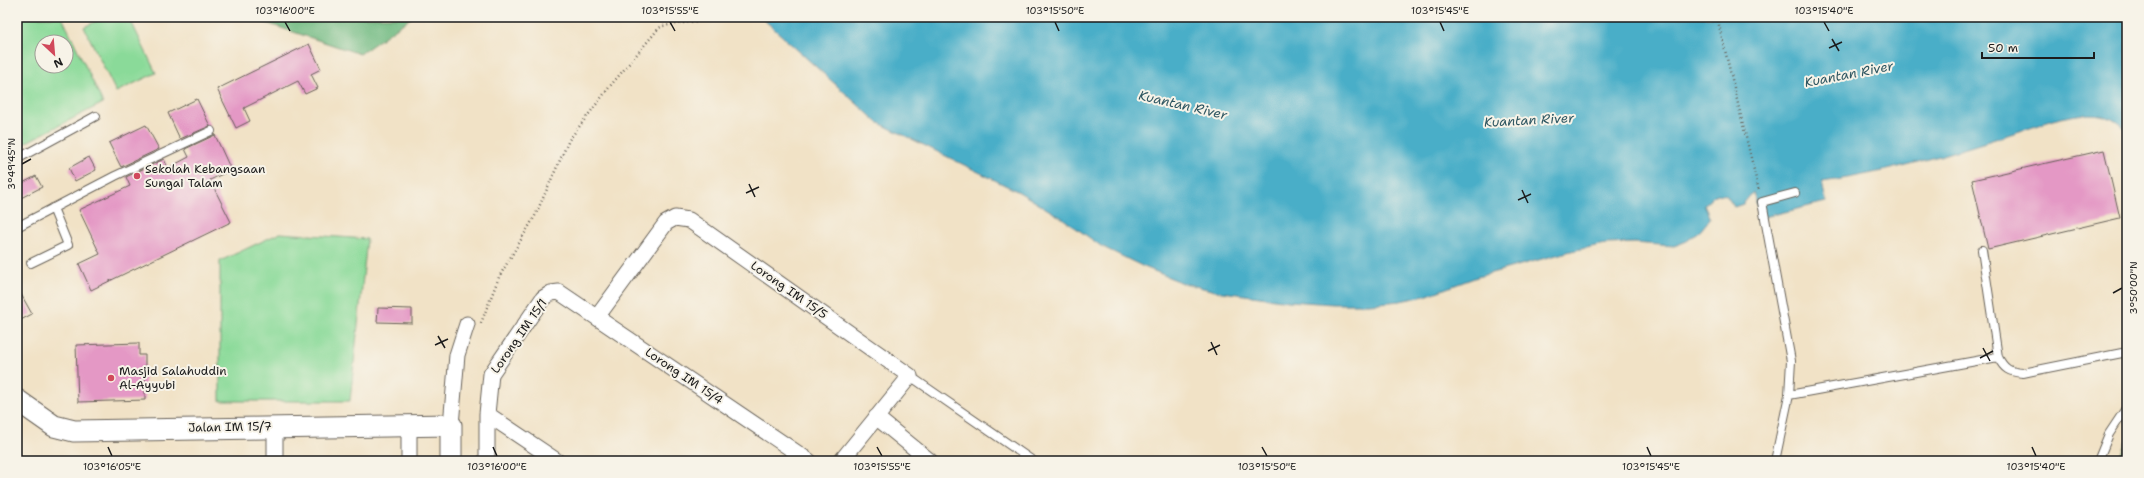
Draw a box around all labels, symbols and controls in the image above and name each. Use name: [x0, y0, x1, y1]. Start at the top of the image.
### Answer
text: 103°16'00"E: [255, 4, 315, 17]
text: 103°15'55"E: [641, 4, 699, 17]
text: 103°15'50"E: [1026, 4, 1084, 17]
text: 103°15'45"E: [1411, 4, 1469, 17]
text: 103°15'40"E: [1794, 4, 1854, 17]
north arrow: [34, 34, 74, 74]
scale bar: [1982, 34, 2094, 60]
text: 50 m: [1988, 40, 2018, 56]
text: N: [51, 54, 65, 71]
water label: Kuantan River: [1803, 57, 1896, 91]
water label: Kuantan River: [1137, 87, 1230, 124]
water label: Kuantan River: [1484, 109, 1575, 131]
text: 3°49'45"N: [5, 138, 18, 190]
place label: Sekolah Kebangsaan Sungai Talam: [145, 161, 265, 191]
marker: Sekolah Kebangsaan Sungai Talam: [132, 171, 142, 181]
street label: Lorong IM 15/5: [747, 258, 831, 322]
text: 3°50'00"N: [2127, 261, 2140, 315]
street label: Lorong IM 15/1: [487, 295, 551, 377]
street label: Lorong IM 15/4: [642, 344, 726, 408]
place label: Masjid Salahuddin Al-Ayyubi: [119, 363, 227, 393]
marker: Masjid Salahuddin Al-Ayyubi: [106, 373, 116, 383]
street label: Jalan IM 15/7: [188, 418, 272, 436]
text: 103°16'05"E: [83, 460, 141, 473]
text: 103°16'00"E: [467, 460, 527, 473]
text: 103°15'55"E: [853, 460, 911, 473]
text: 103°15'50"E: [1238, 460, 1296, 473]
text: 103°15'45"E: [1622, 460, 1680, 473]
text: 103°15'40"E: [2006, 460, 2066, 473]

